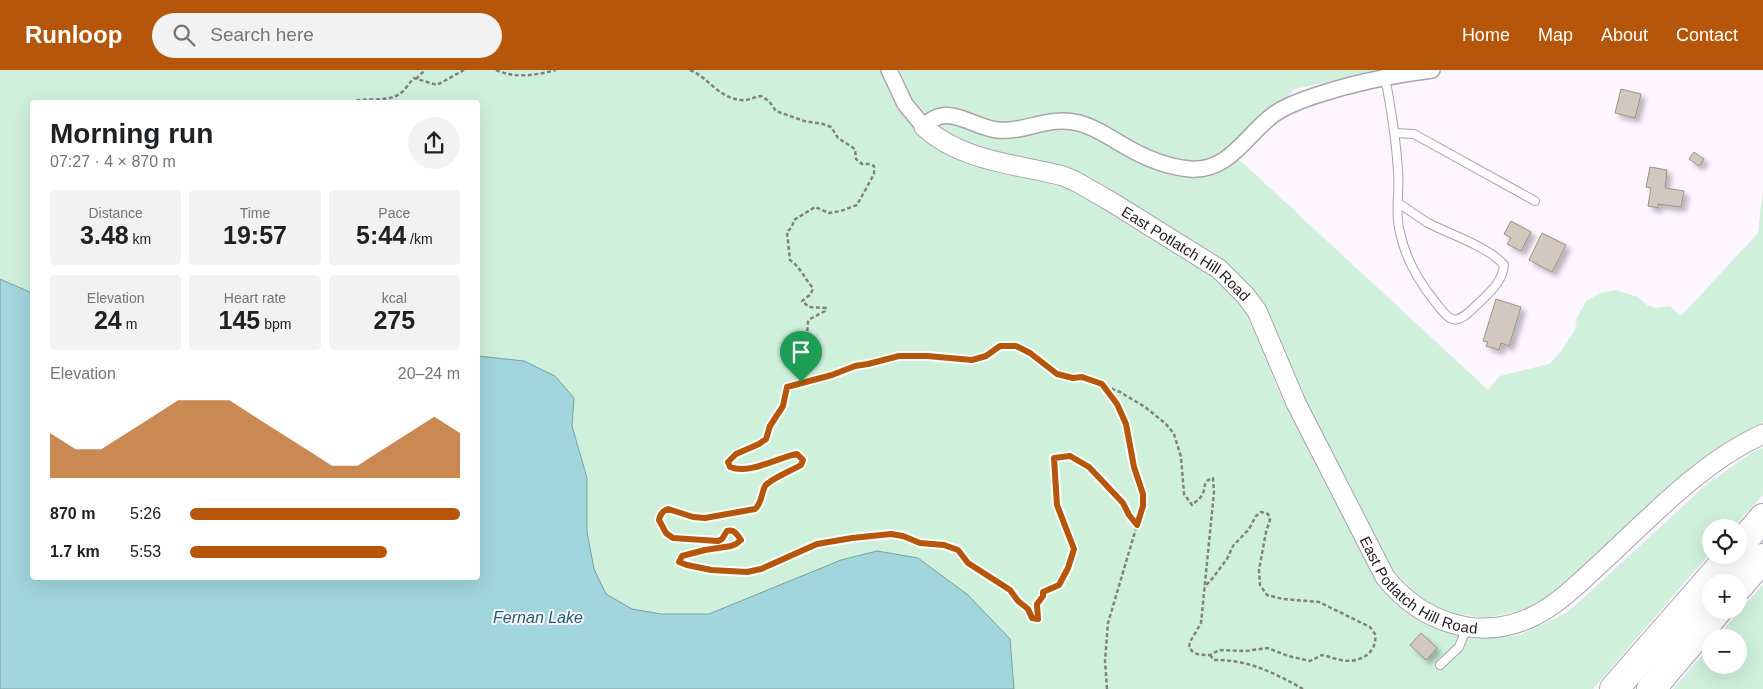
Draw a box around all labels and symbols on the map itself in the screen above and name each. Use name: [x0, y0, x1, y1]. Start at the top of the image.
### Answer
street label: East Potlatch Hill Road: [1119, 202, 1254, 304]
pin: [780, 331, 822, 382]
street label: East Potlatch Hill Road: [1357, 533, 1478, 636]
water label: Fernan Lake: [493, 609, 583, 626]

